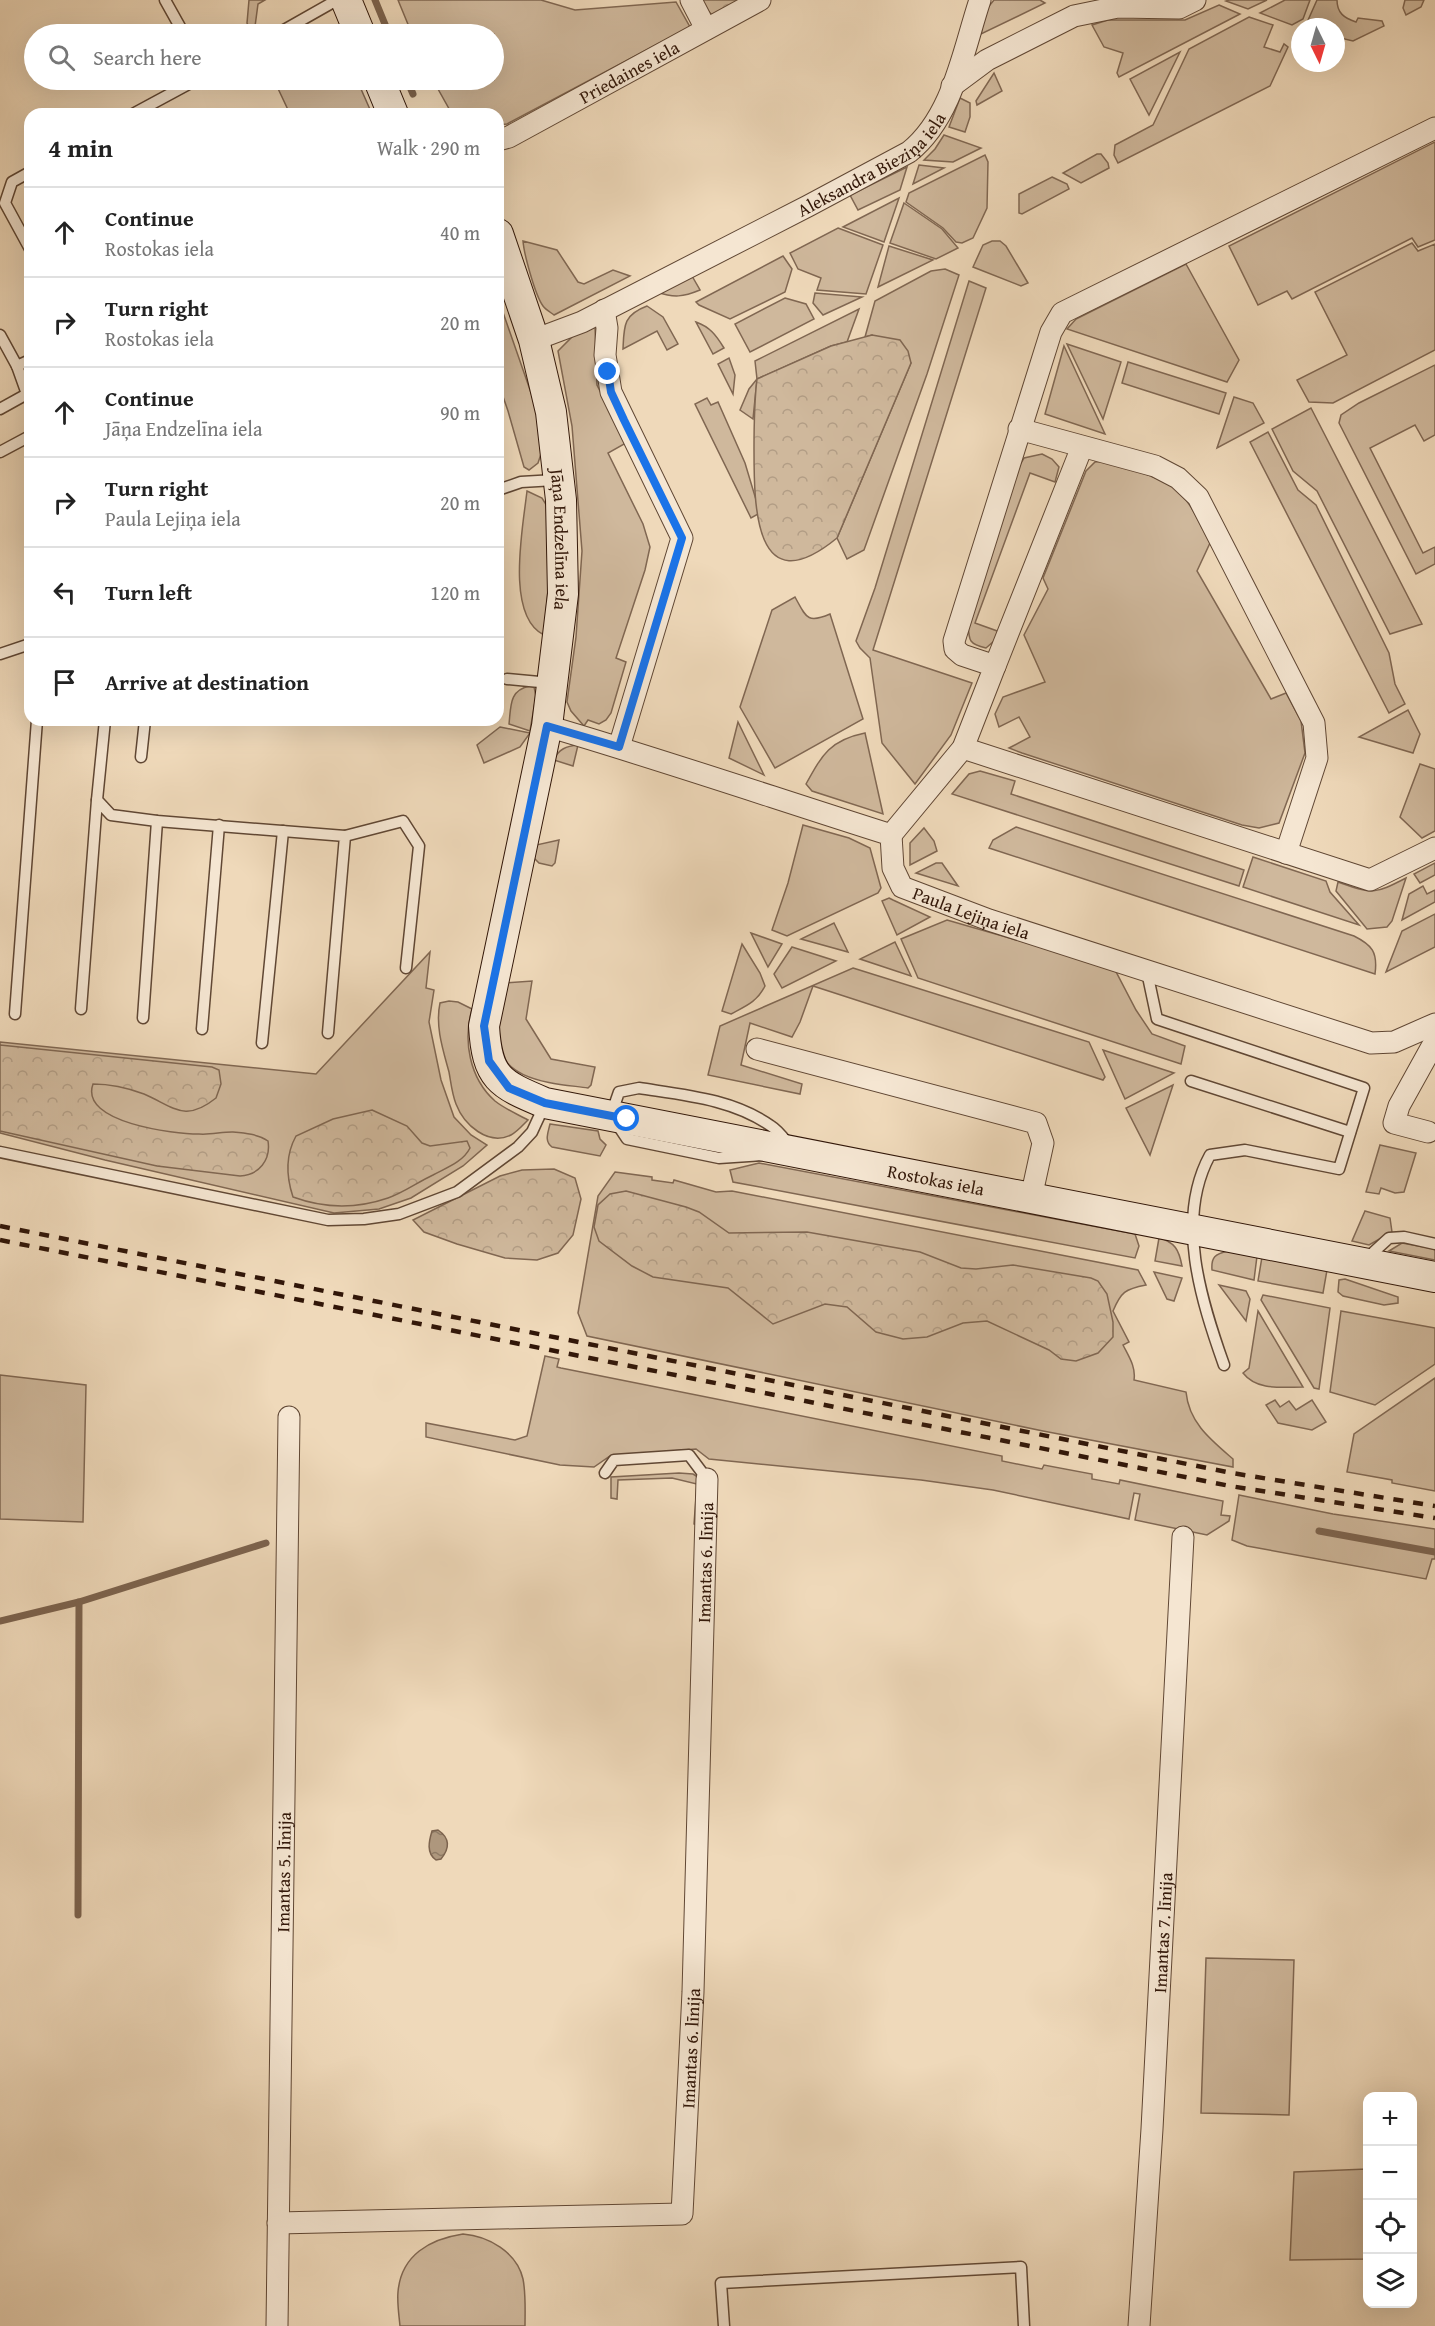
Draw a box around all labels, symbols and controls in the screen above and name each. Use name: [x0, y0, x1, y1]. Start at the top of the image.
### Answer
north arrow: [1291, 18, 1345, 72]
search box: [24, 24, 504, 90]
street label: Priedaines iela: [574, 33, 684, 110]
icon: search: [45, 41, 78, 74]
text: Search here: [93, 41, 202, 73]
street label: Aleksandra Bieziņa iela: [792, 107, 952, 223]
text: 4 min: [48, 128, 113, 167]
text: Walk · 290 m: [377, 133, 480, 162]
text: Continue: [105, 202, 194, 234]
icon: ahead: [48, 216, 81, 249]
text: 40 m: [440, 218, 480, 247]
text: Rostokas iela: [105, 234, 214, 263]
text: Turn right: [105, 292, 208, 324]
icon: right: [48, 306, 81, 339]
text: 20 m: [440, 308, 480, 337]
text: Rostokas iela: [105, 324, 214, 353]
route end: [594, 358, 620, 384]
text: Continue: [105, 382, 194, 414]
icon: ahead: [48, 396, 81, 429]
text: 90 m: [440, 398, 480, 427]
text: Jāņa Endzelīna iela: [105, 414, 262, 443]
street label: Jāņa Endzelīna iela: [544, 465, 577, 612]
text: Turn right: [105, 472, 208, 504]
icon: right: [48, 486, 81, 519]
text: 20 m: [440, 488, 480, 517]
text: Paula Lejiņa iela: [105, 504, 241, 533]
icon: left: [48, 576, 81, 609]
text: Turn left: [105, 576, 192, 608]
text: 120 m: [430, 578, 480, 607]
icon: arrive: [48, 666, 81, 699]
text: Arrive at destination: [105, 666, 309, 698]
street label: Paula Lejiņa iela: [909, 879, 1034, 946]
route start: [613, 1105, 639, 1131]
street label: Rostokas iela: [885, 1157, 987, 1202]
street label: Imantas 6. līnija: [690, 1501, 720, 1623]
street label: Imantas 5. līnija: [269, 1811, 297, 1932]
street label: Imantas 7. līnija: [1146, 1871, 1179, 1994]
street label: Imantas 6. līnija: [674, 1987, 707, 2109]
map controls: [1363, 2092, 1417, 2308]
button: +: [1363, 2092, 1417, 2146]
button: −: [1363, 2146, 1417, 2200]
button: locate: [1363, 2200, 1417, 2254]
button: layers: [1363, 2254, 1417, 2308]

